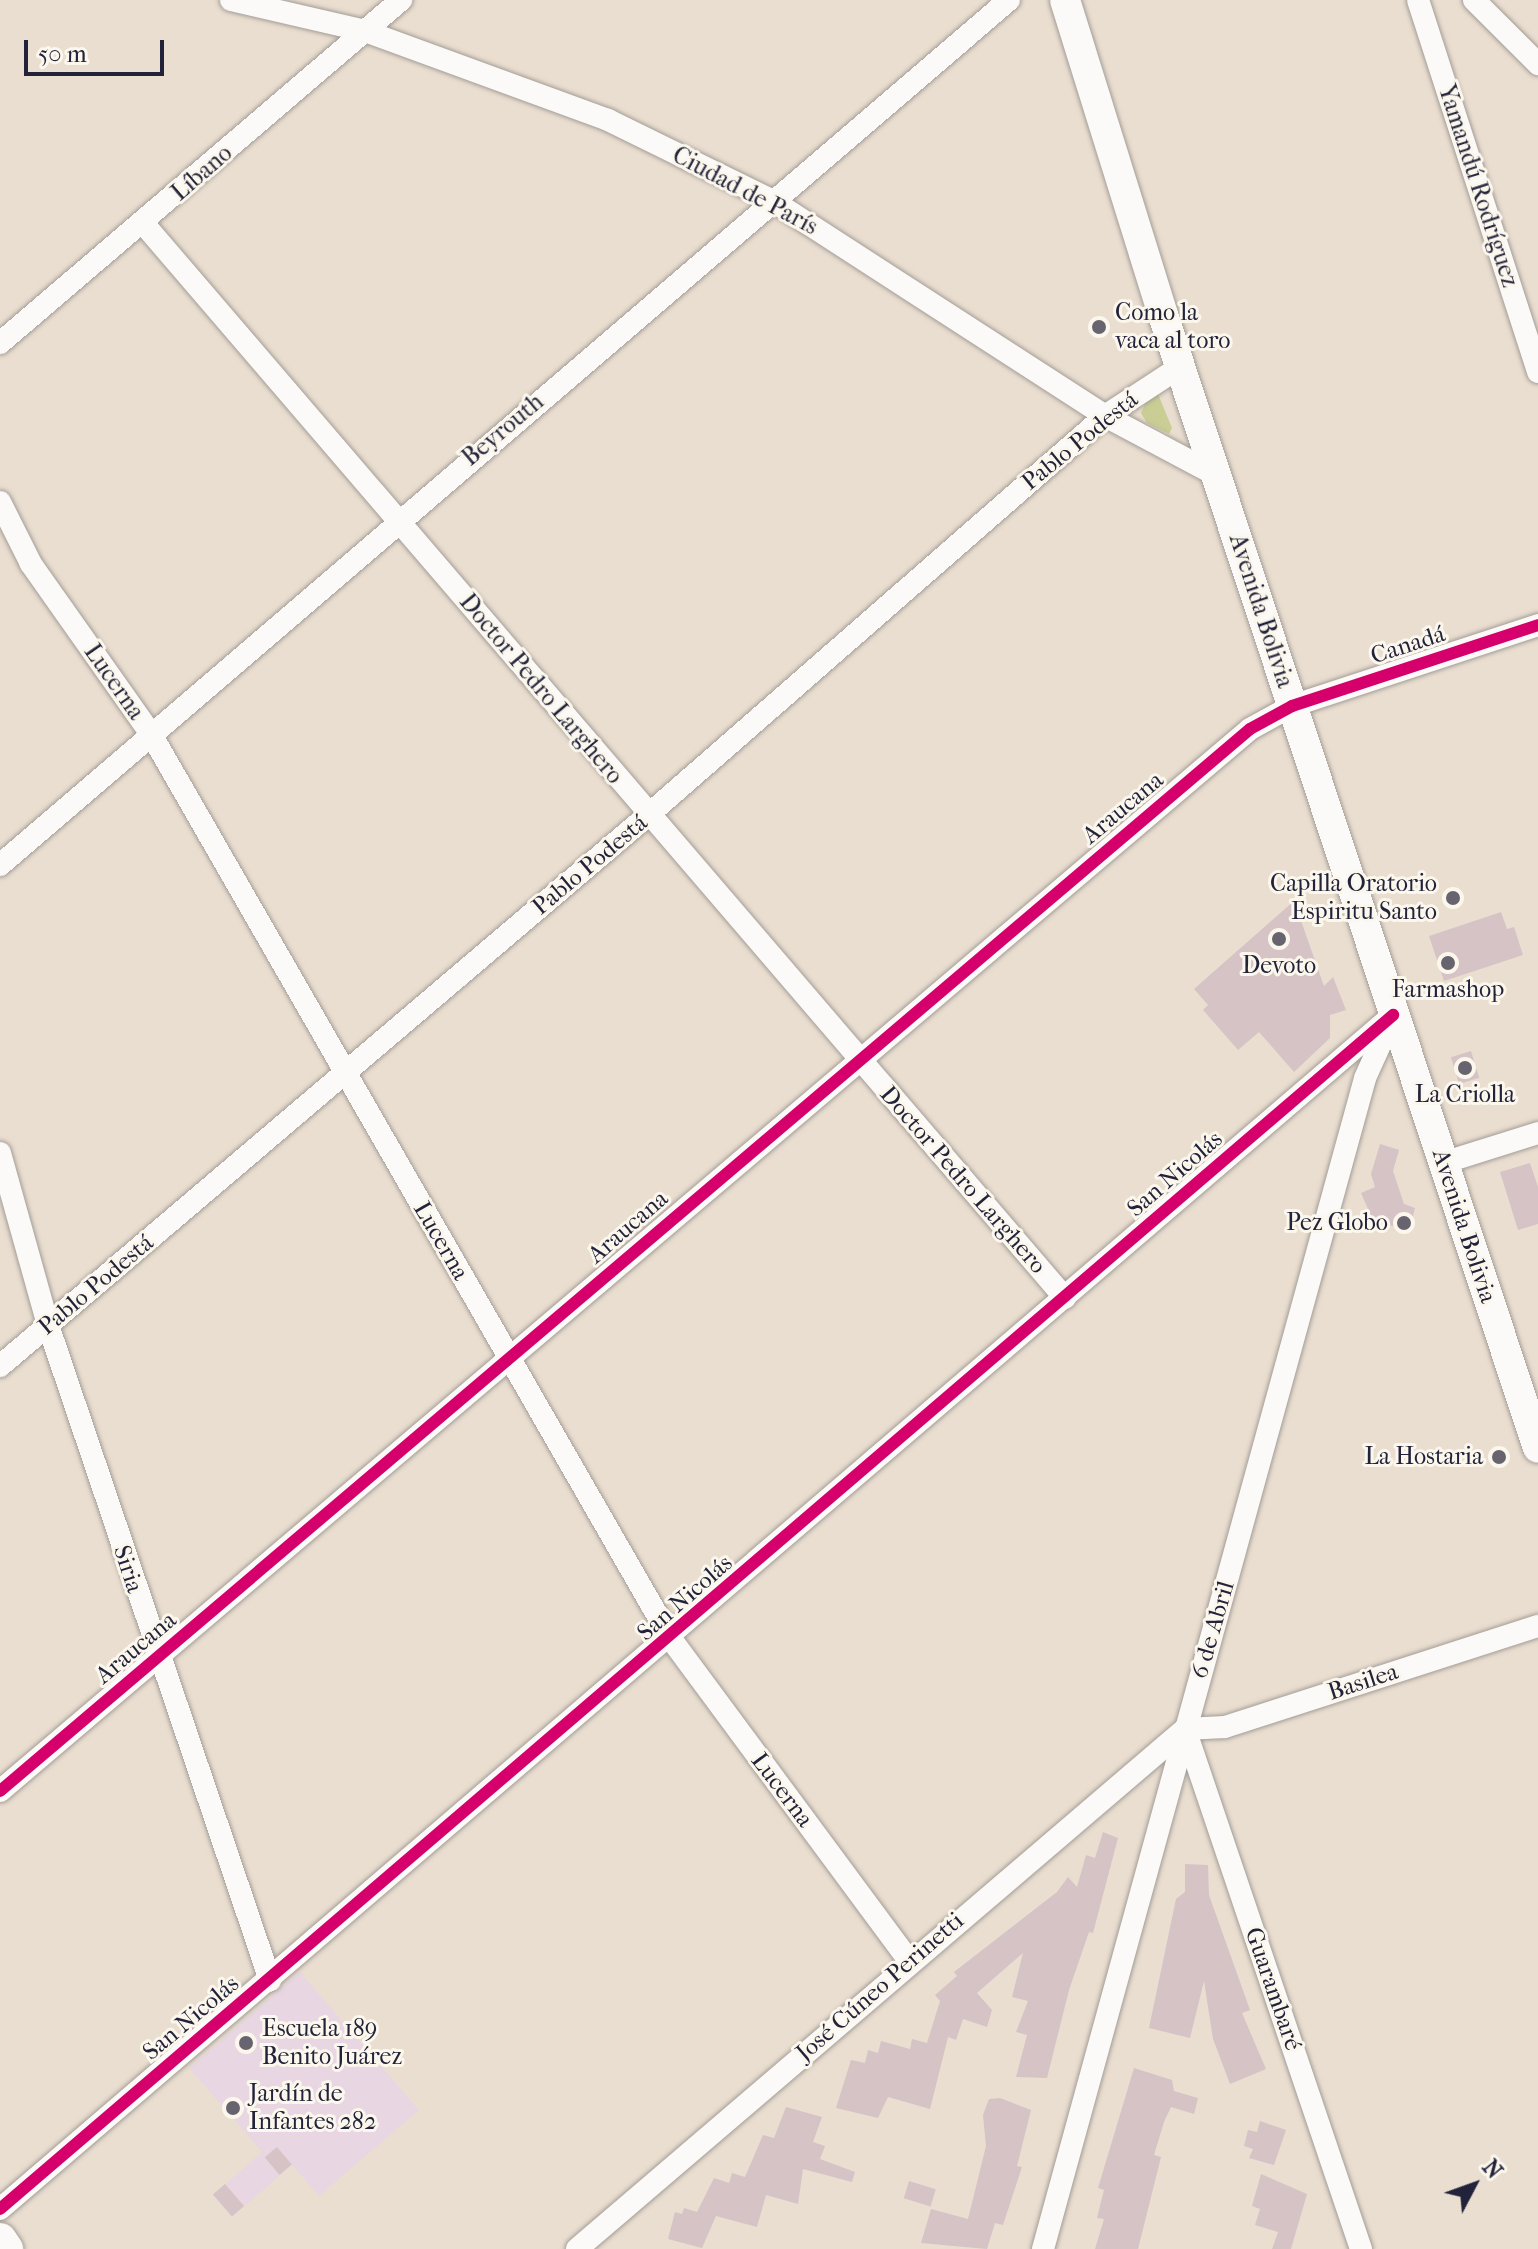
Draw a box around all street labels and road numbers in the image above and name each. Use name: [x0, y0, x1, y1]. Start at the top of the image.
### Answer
street label: Yamandú Rodríguez: [1432, 81, 1524, 291]
street label: Líbano: [166, 139, 238, 207]
street label: Ciudad de París: [667, 141, 823, 241]
street label: Pablo Podestá: [1016, 385, 1144, 497]
street label: Beyrouth: [456, 388, 550, 472]
street label: Avenida Bolivia: [1223, 531, 1299, 691]
street label: Doctor Pedro Larghero: [453, 588, 629, 790]
street label: Canadá: [1367, 619, 1449, 671]
street label: Lucerna: [78, 639, 150, 725]
street label: Araucana: [1077, 766, 1169, 850]
street label: Pablo Podestá: [527, 809, 653, 921]
street label: Doctor Pedro Larghero: [874, 1080, 1052, 1280]
street label: San Nicolás: [1122, 1125, 1228, 1223]
street label: Avenida Bolivia: [1426, 1146, 1502, 1306]
street label: Araucana: [582, 1184, 674, 1270]
street label: Lucerna: [407, 1197, 475, 1285]
street label: Pablo Podestá: [33, 1229, 159, 1341]
street label: Siria: [107, 1542, 149, 1596]
street label: San Nicolás: [632, 1549, 738, 1647]
street label: 6 de Abril: [1185, 1578, 1241, 1682]
street label: Araucana: [90, 1606, 182, 1690]
street label: Basilea: [1324, 1657, 1402, 1707]
street label: Lucerna: [745, 1747, 819, 1833]
street label: José Cúneo Perinetti: [790, 1906, 970, 2068]
street label: Guarambaré: [1238, 1924, 1308, 2054]
street label: San Nicolás: [137, 1969, 245, 2067]

